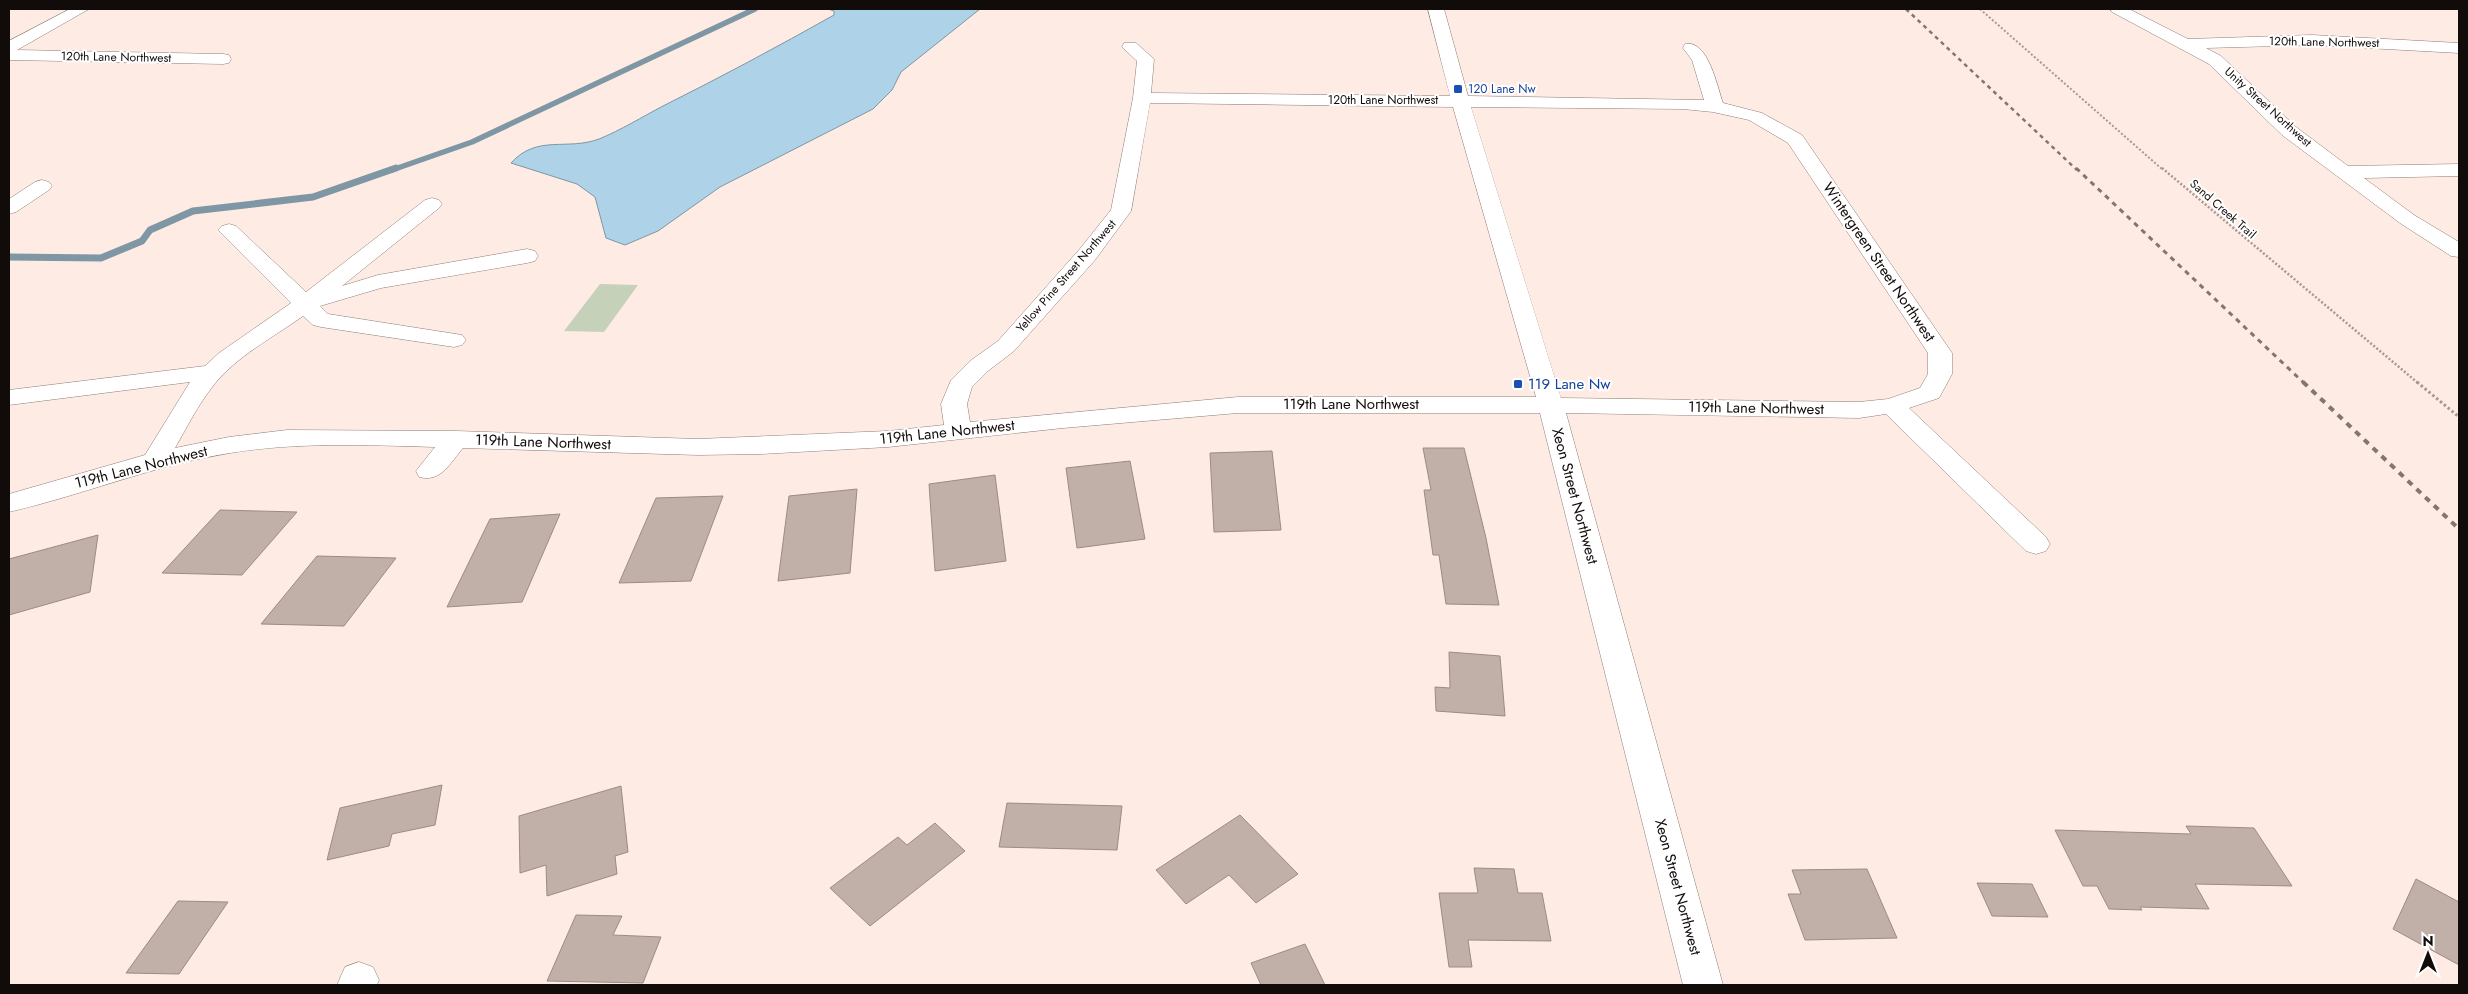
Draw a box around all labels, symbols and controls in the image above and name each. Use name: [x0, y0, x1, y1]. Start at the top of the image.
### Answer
street label: 120th Lane Northwest: [2269, 32, 2379, 52]
street label: 120th Lane Northwest: [61, 47, 171, 67]
street label: Unity Street Northwest: [2220, 63, 2316, 151]
place label: 120 Lane Nw: [1468, 80, 1537, 98]
marker: 120 Lane Nw: [1452, 83, 1464, 95]
street label: 120th Lane Northwest: [1328, 91, 1438, 109]
street label: Sand Creek Trail: [2186, 175, 2260, 243]
street label: Wintergreen Street Northwest: [1817, 178, 1941, 346]
street label: Yellow Pine Street Northwest: [1012, 216, 1120, 336]
place label: 119 Lane Nw: [1528, 373, 1611, 395]
marker: 119 Lane Nw: [1512, 378, 1524, 390]
street label: 119th Lane Northwest: [1283, 393, 1419, 415]
street label: 119th Lane Northwest: [1688, 396, 1825, 420]
street label: 119th Lane Northwest: [878, 414, 1016, 450]
street label: Xeon Street Northwest: [1546, 425, 1604, 567]
street label: 119th Lane Northwest: [475, 429, 612, 455]
street label: 119th Lane Northwest: [72, 440, 210, 494]
street label: Xeon Street Northwest: [1649, 816, 1707, 958]
north arrow: [2403, 929, 2453, 979]
text: N: [2422, 931, 2434, 951]

